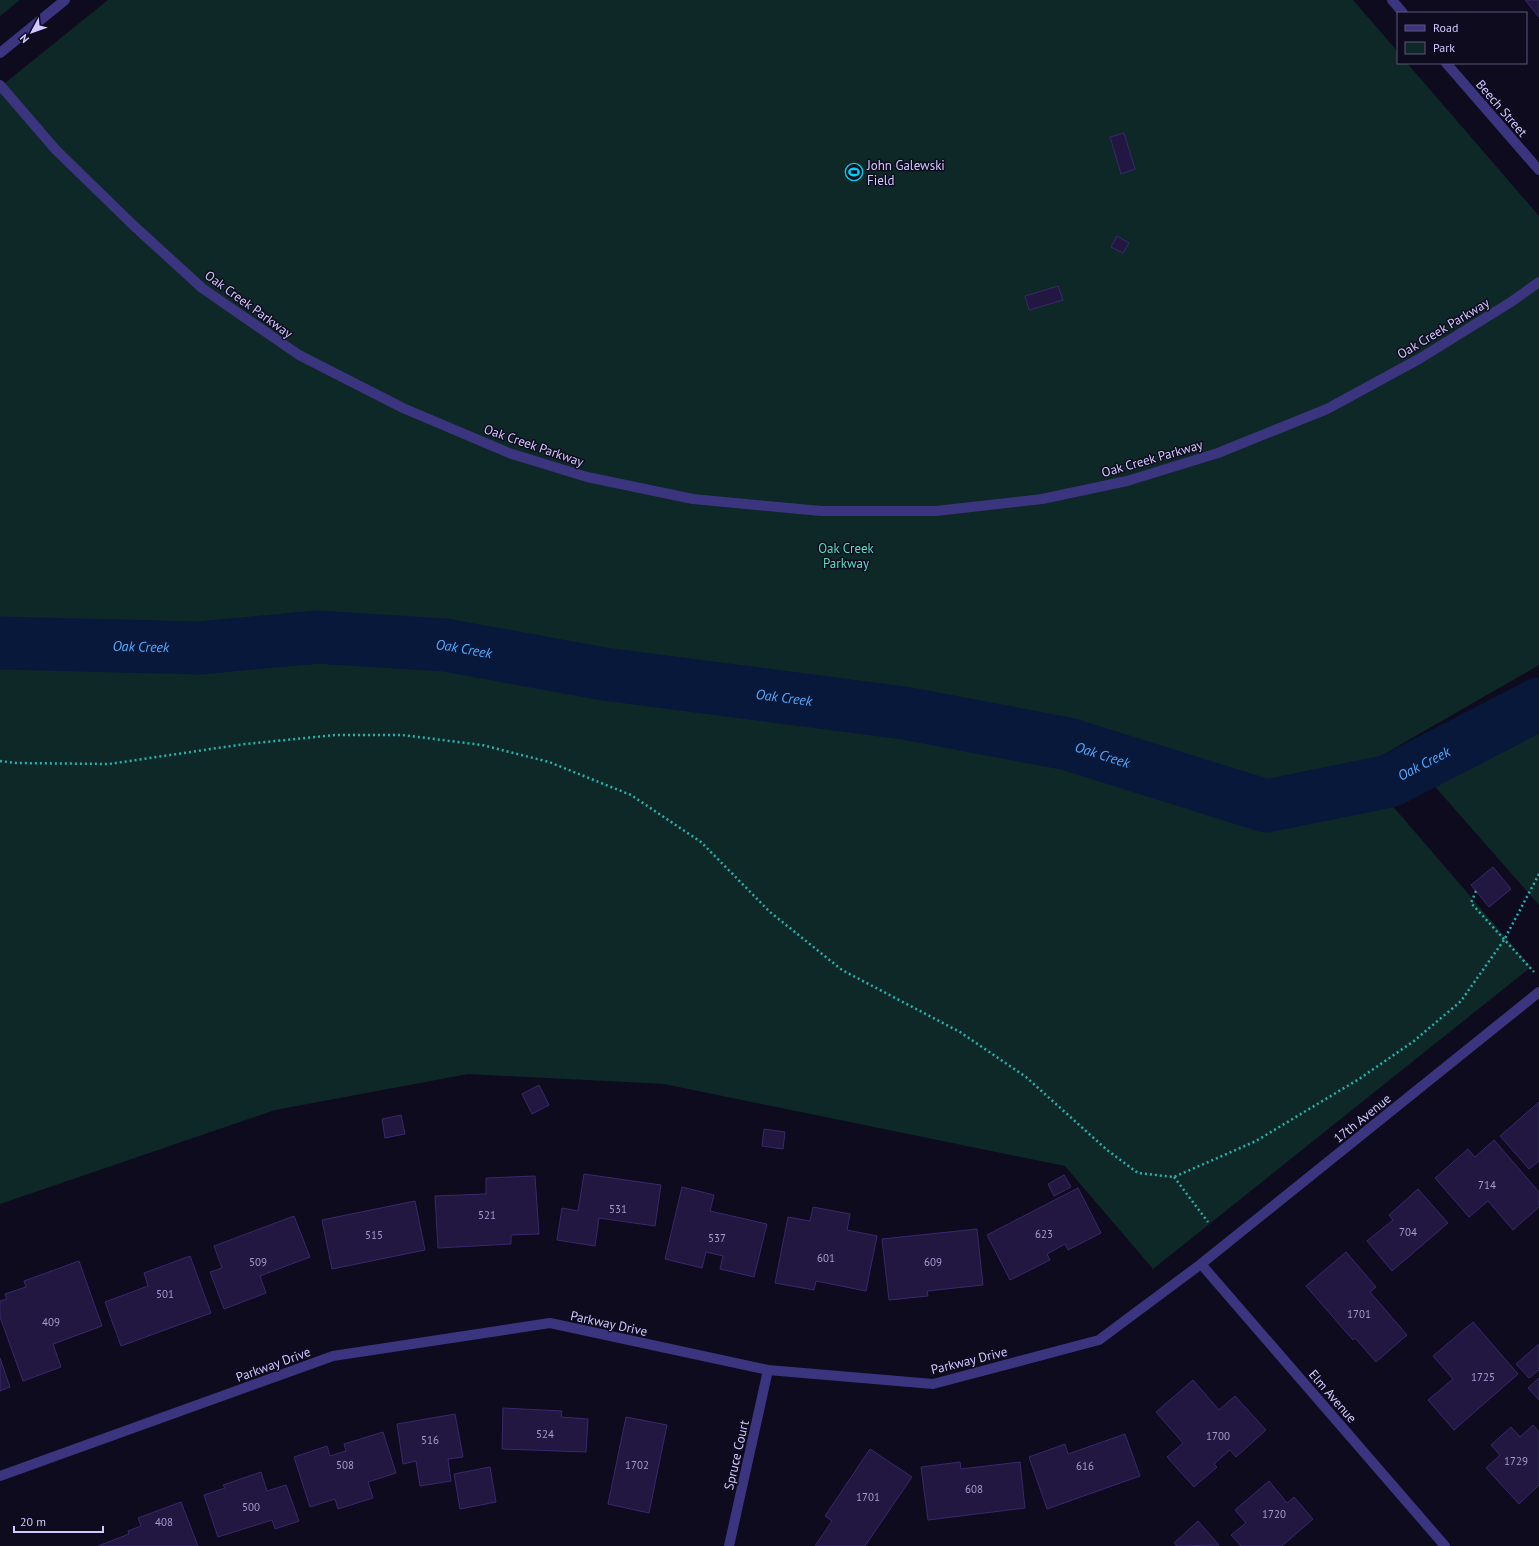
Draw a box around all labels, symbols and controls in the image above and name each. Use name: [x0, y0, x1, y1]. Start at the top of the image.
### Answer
north arrow: [12, 12, 52, 52]
legend: [1397, 12, 1527, 64]
text: Road: [1433, 20, 1458, 35]
text: N: [17, 31, 32, 46]
text: Park: [1433, 40, 1455, 55]
street label: Beech Street: [1472, 76, 1531, 141]
place label: John Galewski Field: [866, 157, 945, 189]
sports icon: John Galewski Field: [844, 162, 864, 182]
street label: Oak Creek Parkway: [201, 267, 296, 342]
street label: Oak Creek Parkway: [1394, 294, 1492, 363]
street label: Oak Creek Parkway: [482, 420, 586, 471]
street label: Oak Creek Parkway: [1100, 436, 1205, 481]
park label: Oak Creek Parkway: [818, 540, 875, 572]
water label: Oak Creek: [435, 635, 494, 663]
water label: Oak Creek: [112, 637, 170, 656]
water label: Oak Creek: [755, 685, 814, 710]
water label: Oak Creek: [1073, 738, 1133, 772]
water label: Oak Creek: [1395, 742, 1454, 784]
street label: 17th Avenue: [1330, 1090, 1394, 1147]
house number: 714: [1478, 1178, 1496, 1192]
house number: 531: [609, 1202, 627, 1216]
house number: 521: [478, 1208, 496, 1222]
house number: 704: [1399, 1225, 1417, 1239]
house number: 623: [1035, 1227, 1053, 1241]
house number: 515: [365, 1228, 383, 1242]
house number: 537: [708, 1231, 726, 1245]
house number: 601: [817, 1251, 835, 1265]
house number: 509: [249, 1255, 267, 1269]
house number: 609: [924, 1255, 942, 1269]
house number: 501: [156, 1287, 174, 1301]
street label: Parkway Drive: [569, 1307, 649, 1340]
house number: 1701: [1347, 1307, 1371, 1321]
house number: 409: [42, 1315, 60, 1329]
street label: Parkway Drive: [234, 1343, 313, 1386]
street label: Parkway Drive: [929, 1343, 1009, 1378]
street label: Elm Avenue: [1305, 1366, 1360, 1426]
house number: 1725: [1471, 1370, 1495, 1384]
street label: Spruce Court: [720, 1418, 753, 1492]
house number: 524: [536, 1427, 554, 1441]
house number: 1700: [1206, 1429, 1230, 1443]
house number: 516: [421, 1433, 439, 1447]
house number: 1729: [1504, 1454, 1528, 1468]
house number: 508: [336, 1458, 354, 1472]
house number: 1702: [625, 1458, 649, 1472]
house number: 616: [1076, 1459, 1094, 1473]
house number: 608: [965, 1482, 983, 1496]
house number: 1701: [856, 1490, 880, 1504]
house number: 500: [242, 1500, 260, 1514]
house number: 1720: [1262, 1507, 1286, 1521]
scale bar: [14, 1508, 103, 1534]
text: 20 m: [20, 1514, 46, 1529]
house number: 408: [155, 1515, 173, 1529]

